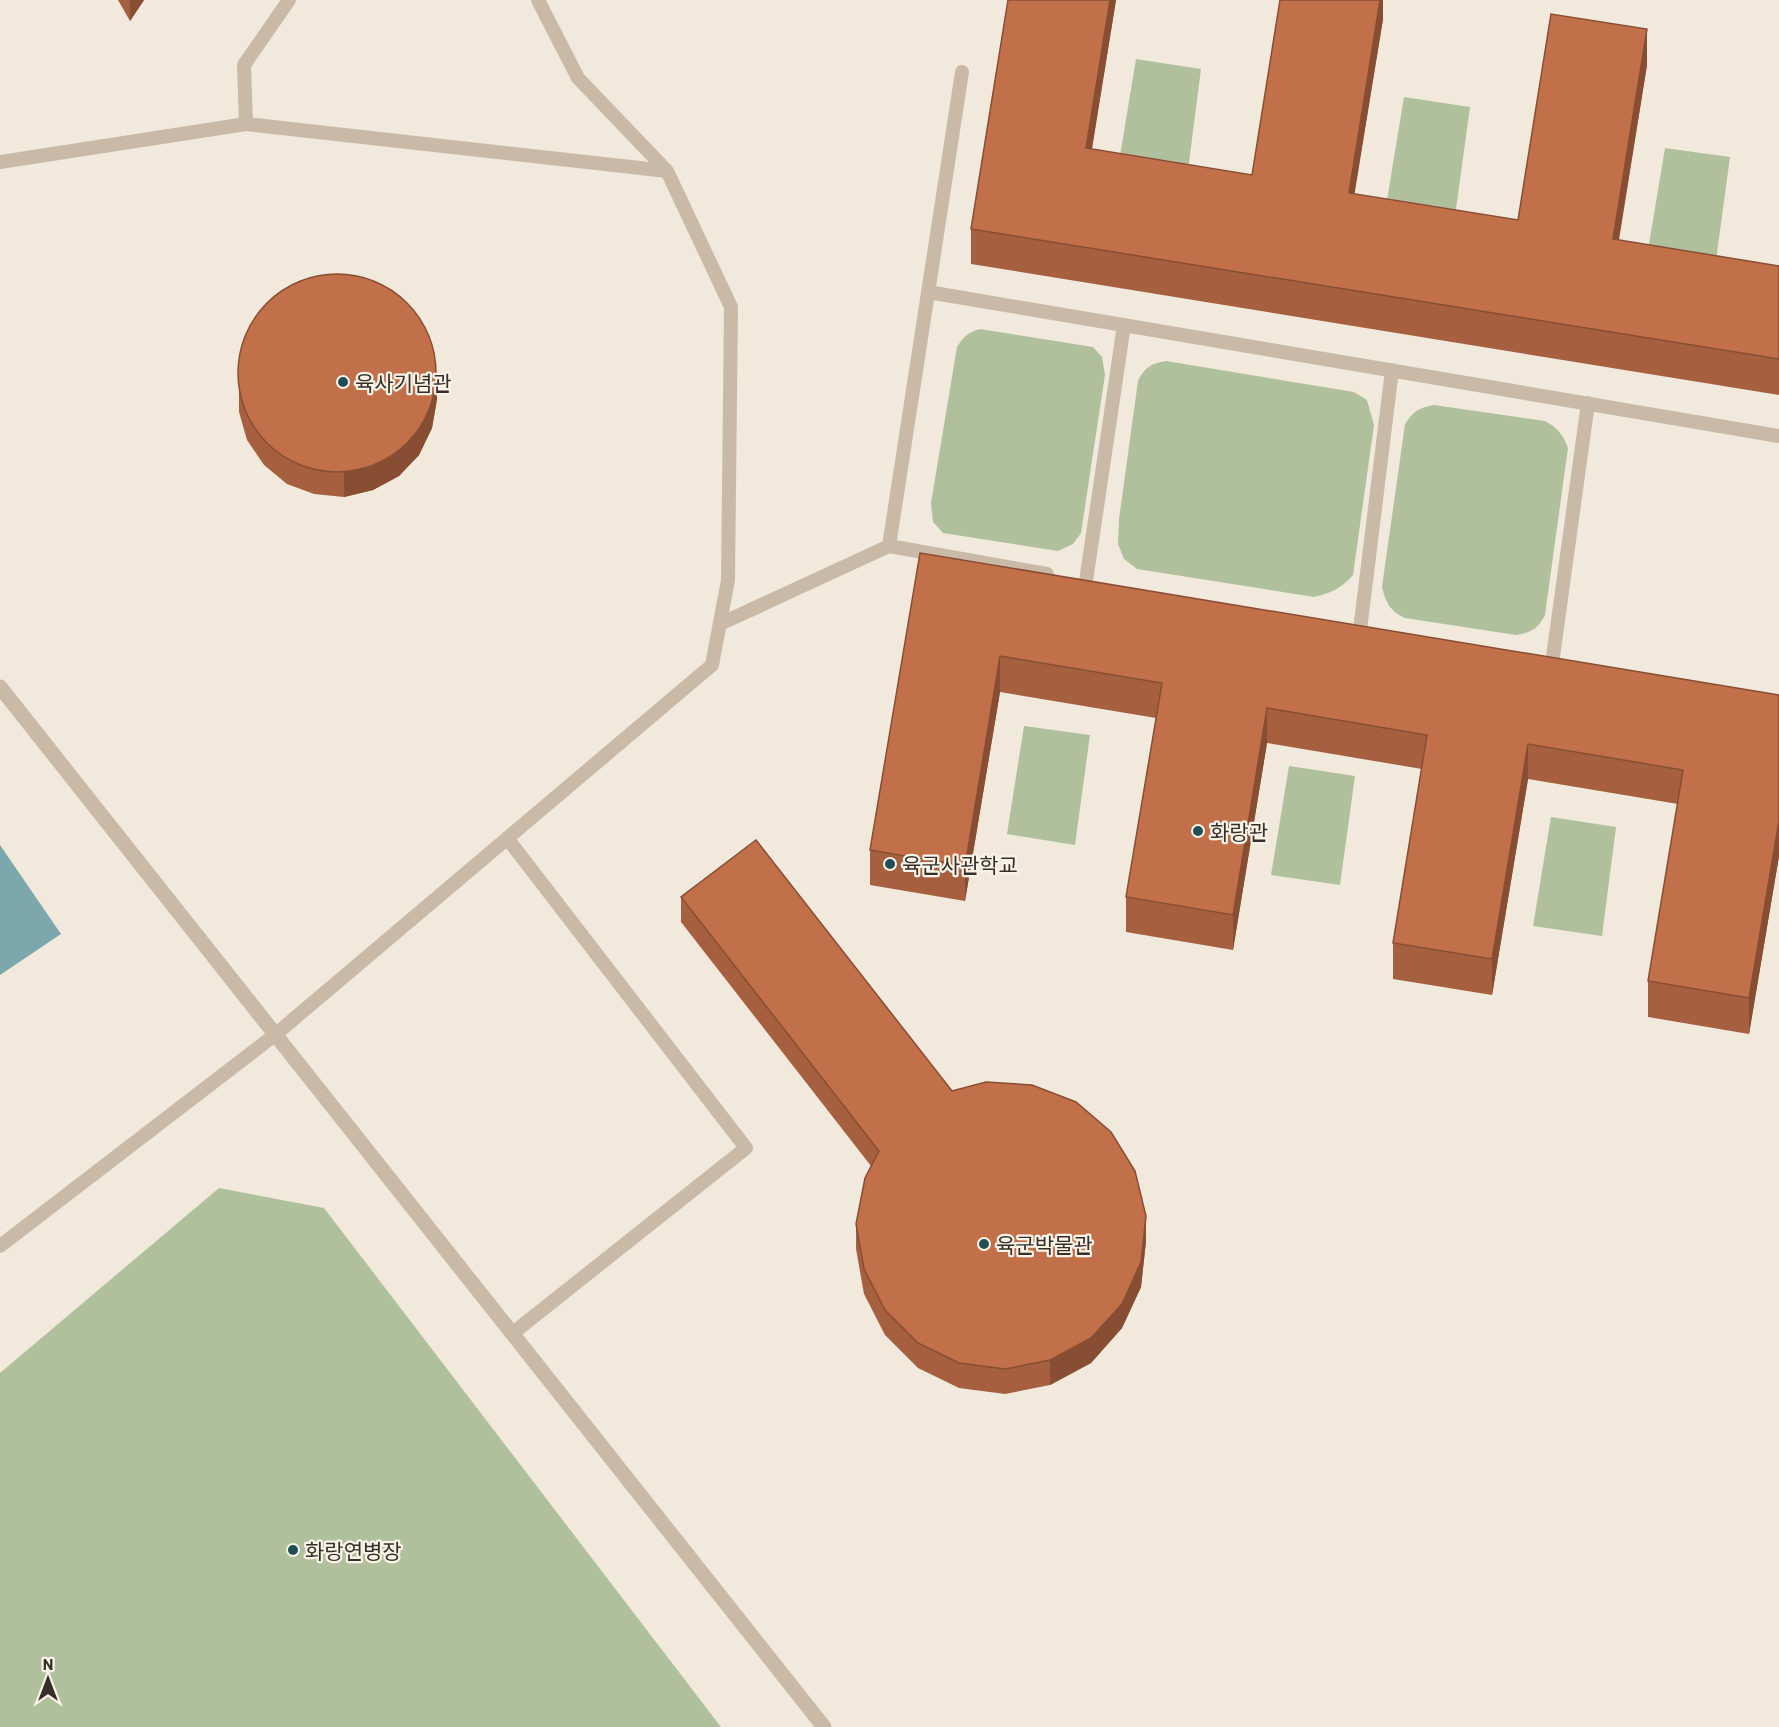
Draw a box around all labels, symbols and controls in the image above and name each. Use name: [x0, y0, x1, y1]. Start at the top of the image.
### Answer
place label: 육사기념관: [355, 370, 452, 395]
marker: 육사기념관: [336, 375, 350, 389]
place label: 화랑관: [1210, 819, 1268, 844]
marker: 화랑관: [1191, 824, 1205, 838]
place label: 육군사관학교: [902, 852, 1018, 877]
marker: 육군사관학교: [883, 857, 897, 871]
place label: 육군박물관: [996, 1232, 1093, 1257]
marker: 육군박물관: [977, 1237, 991, 1251]
place label: 화랑연병장: [305, 1538, 402, 1563]
marker: 화랑연병장: [286, 1543, 300, 1557]
north arrow: [18, 1649, 78, 1709]
text: N: [43, 1654, 53, 1673]

